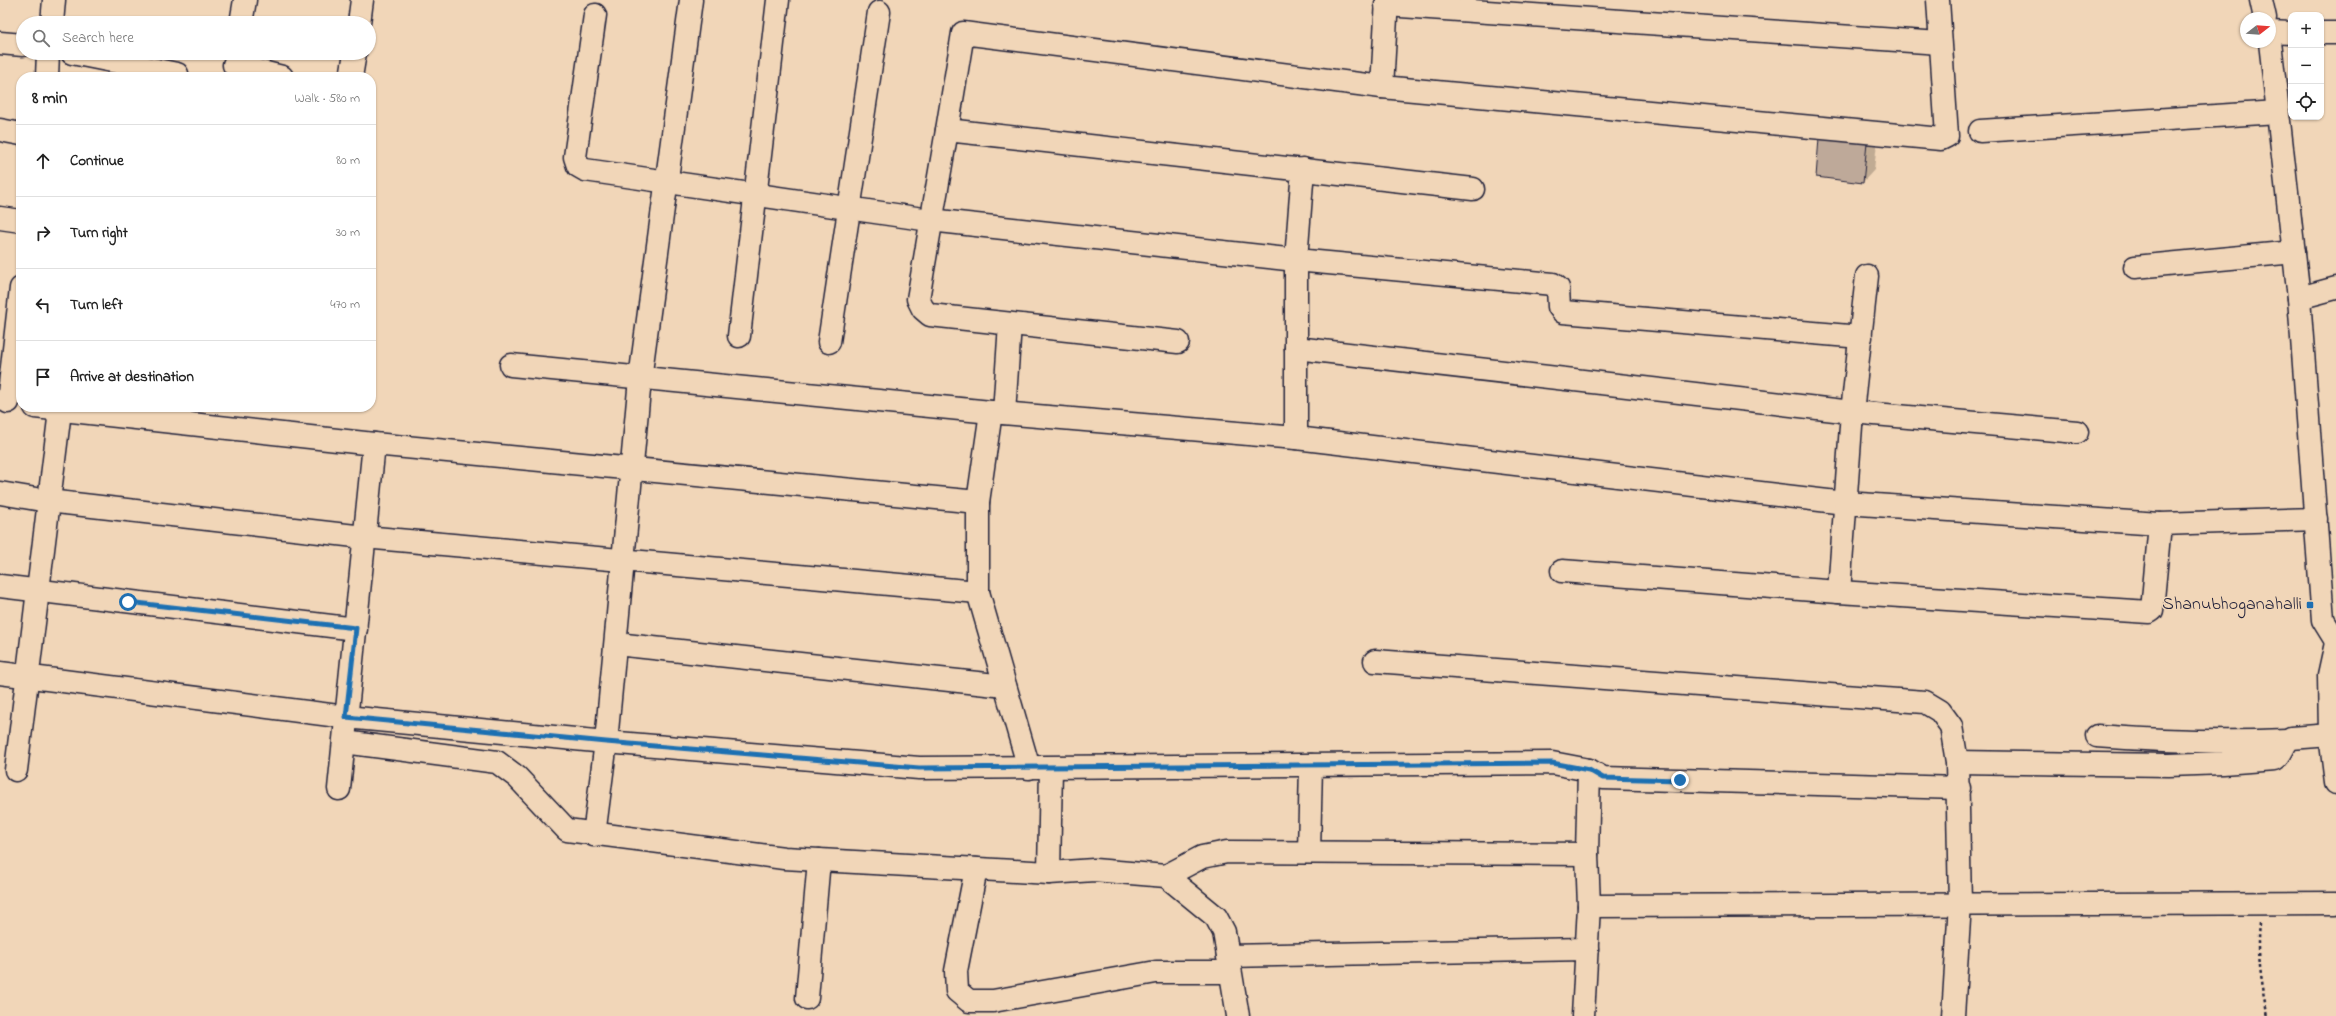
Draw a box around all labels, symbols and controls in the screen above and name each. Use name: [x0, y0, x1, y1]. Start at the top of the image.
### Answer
north arrow: [2240, 12, 2276, 48]
map controls: [2288, 12, 2324, 120]
button: +: [2288, 12, 2324, 48]
search box: [16, 16, 376, 60]
icon: search: [30, 27, 52, 49]
text: Search here: [62, 27, 134, 49]
button: −: [2288, 48, 2324, 84]
button: locate: [2288, 84, 2324, 120]
text: 8 min: [32, 86, 67, 111]
text: Walk · 580 m: [294, 89, 360, 108]
icon: ahead: [32, 150, 54, 172]
text: Continue: [70, 150, 124, 172]
text: 80 m: [336, 151, 360, 170]
icon: right: [32, 222, 54, 244]
text: Turn right: [70, 222, 128, 244]
text: 30 m: [336, 223, 360, 242]
icon: left: [32, 294, 54, 316]
text: Turn left: [70, 294, 123, 316]
text: 470 m: [330, 295, 360, 314]
icon: arrive: [32, 366, 54, 388]
text: Arrive at destination: [70, 366, 194, 388]
place label: Shanubhoganahalli: [2162, 592, 2302, 619]
route start: [119, 593, 137, 611]
marker: Shanubhoganahalli: [2305, 600, 2315, 610]
route end: [1671, 771, 1689, 789]

